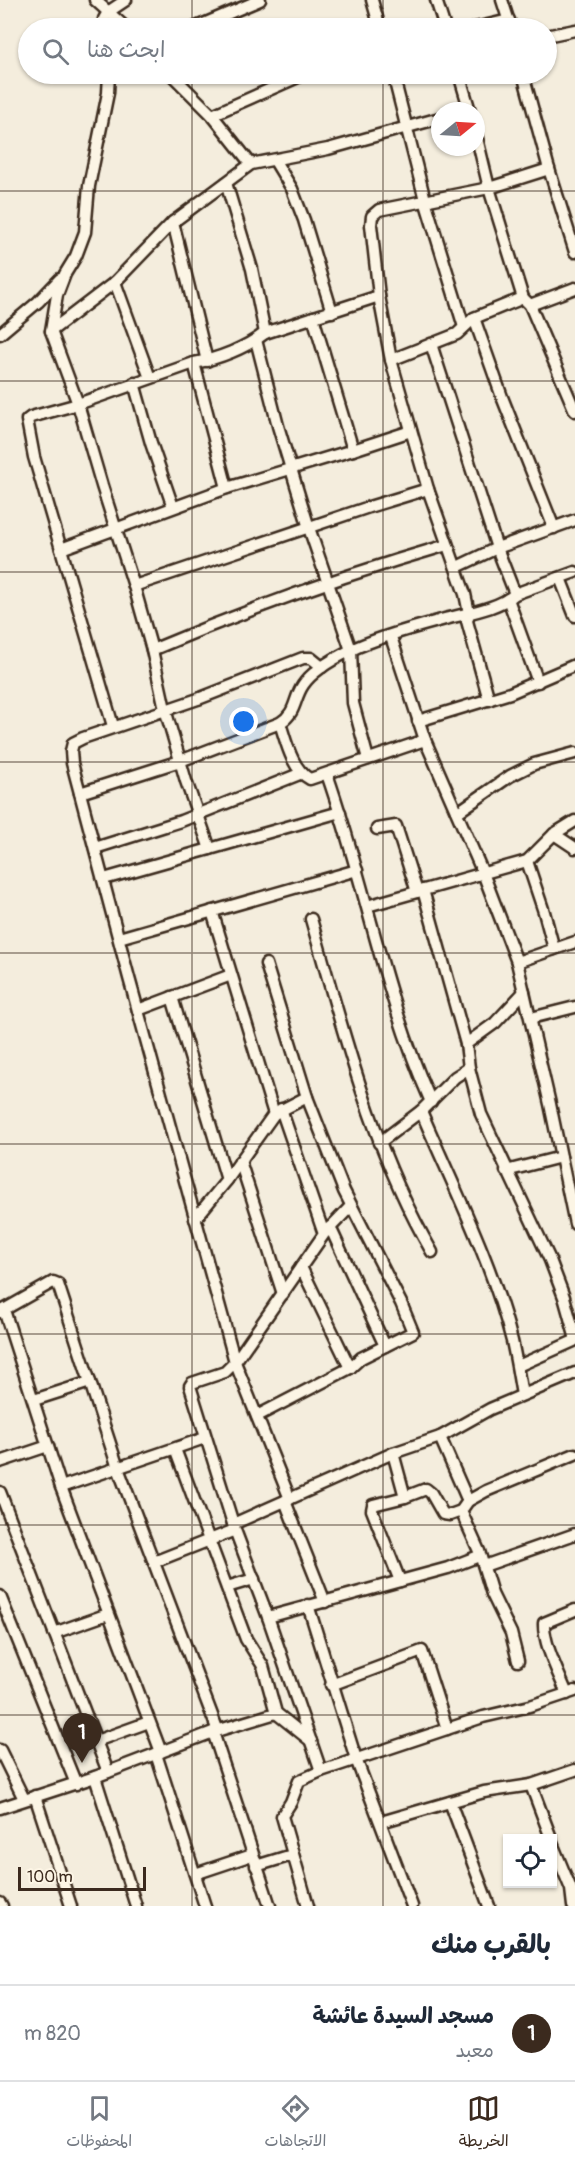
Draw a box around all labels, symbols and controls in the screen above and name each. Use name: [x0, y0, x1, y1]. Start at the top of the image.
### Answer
search box: [18, 18, 557, 84]
icon: search: [39, 35, 72, 68]
text: ابحث هنا: [87, 36, 165, 64]
north arrow: [431, 102, 485, 156]
your location: [229, 707, 258, 736]
pin: 1: [62, 1714, 101, 1763]
map controls: [503, 1834, 557, 1888]
button: locate: [503, 1834, 557, 1888]
scale bar: [18, 1864, 146, 1892]
text: 100 m: [27, 1867, 73, 1887]
text: بالقرب منك: [431, 1929, 551, 1961]
text: مسجد السيدة عائشة: [313, 2002, 494, 2030]
text: 820 m: [24, 2021, 81, 2046]
text: 1: [528, 2021, 535, 2046]
text: معبد: [456, 2038, 494, 2063]
tab: المحفوظات: [66, 2092, 132, 2155]
tab: الاتجاهات: [265, 2092, 326, 2155]
tab: الخريطة: [459, 2092, 509, 2155]

